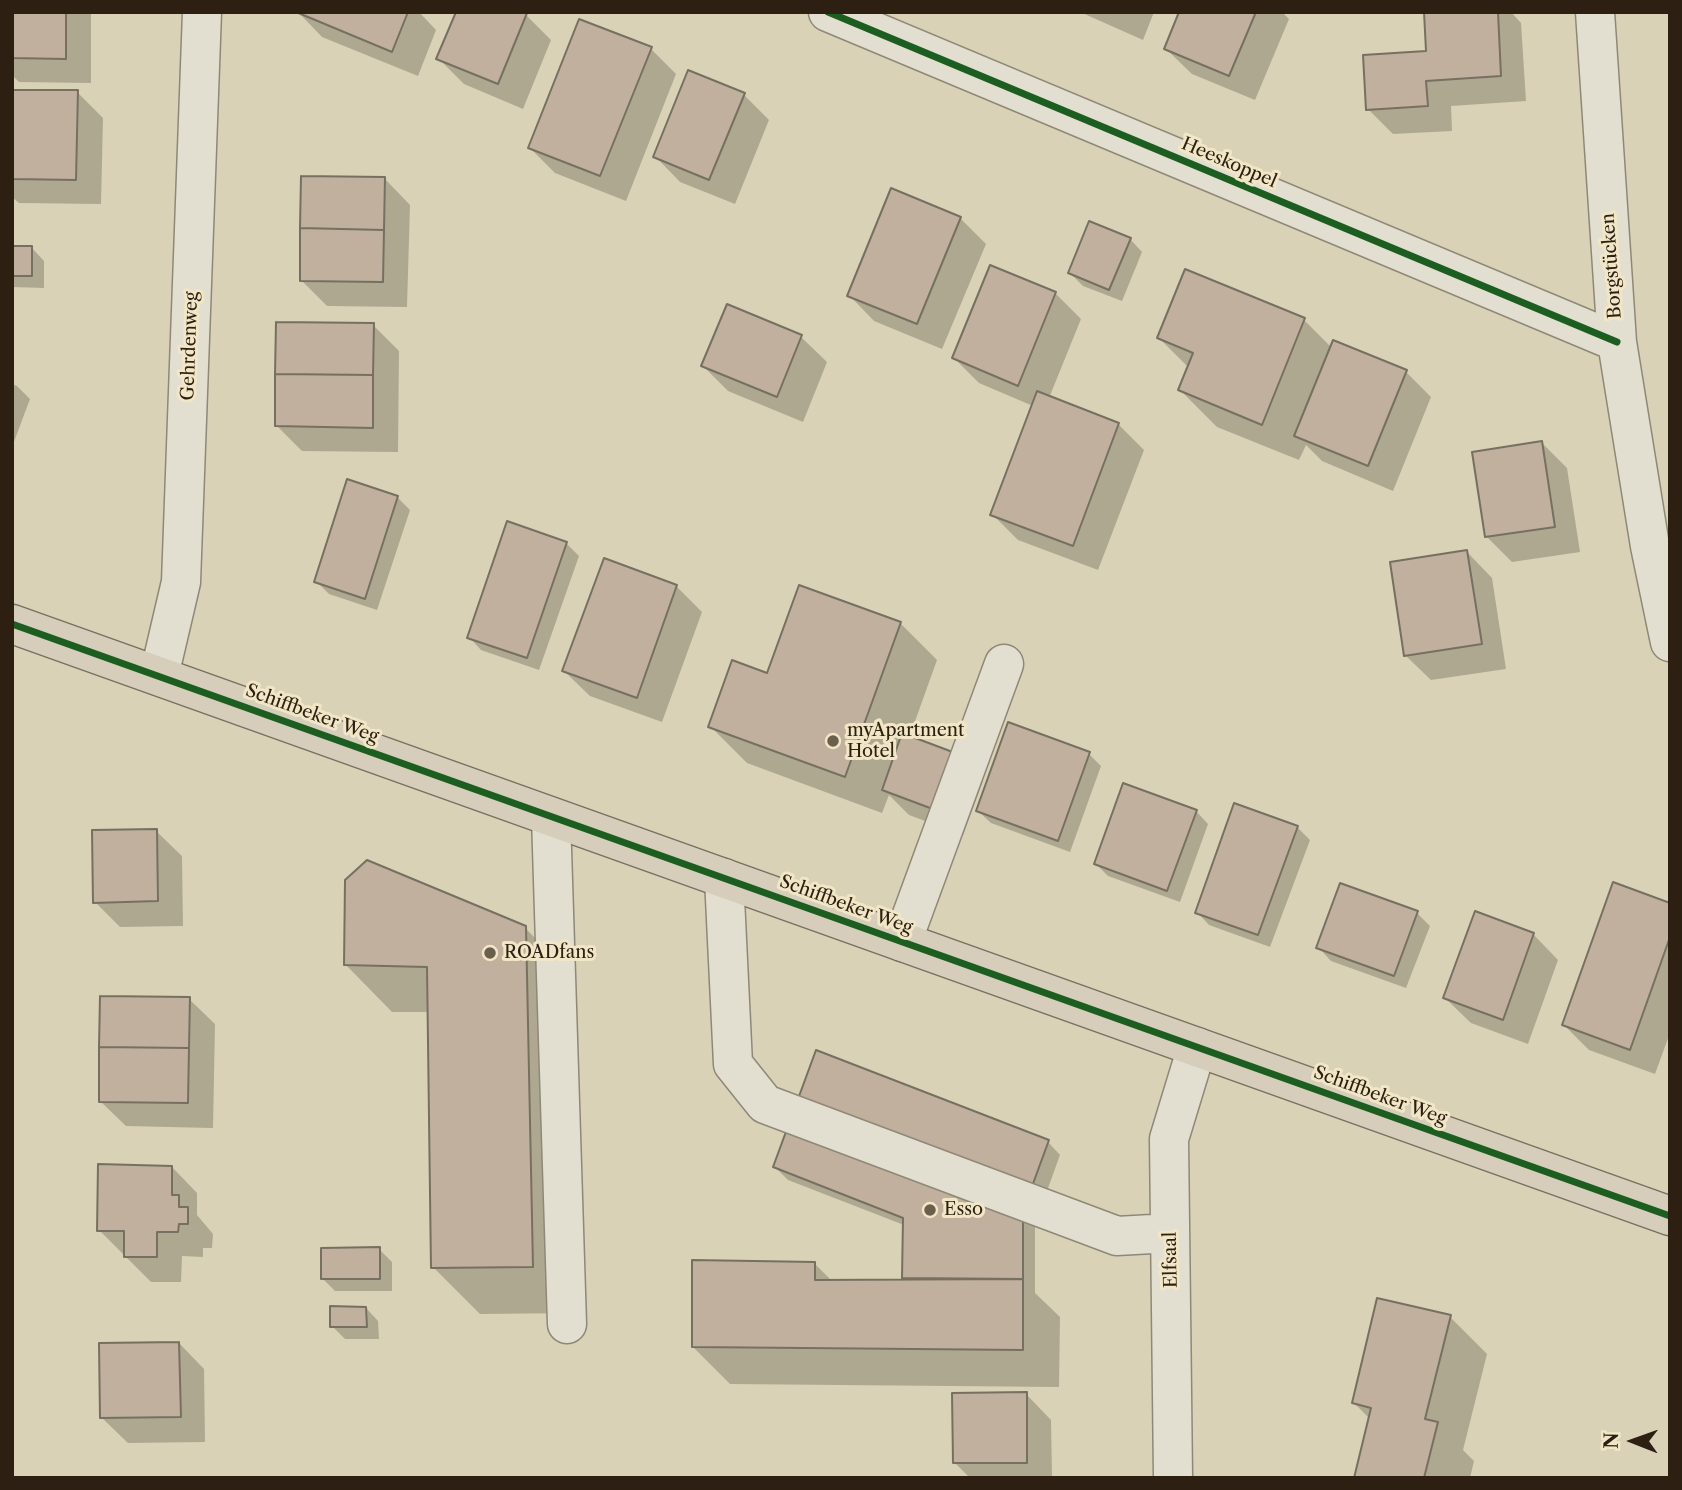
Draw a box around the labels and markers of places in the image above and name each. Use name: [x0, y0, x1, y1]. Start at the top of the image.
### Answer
place label: myApartment Hotel: [847, 720, 964, 762]
marker: myApartment Hotel: [825, 733, 841, 749]
place label: ROADfans: [504, 942, 594, 964]
marker: ROADfans: [482, 945, 498, 961]
place label: Esso: [944, 1199, 983, 1221]
marker: Esso: [922, 1202, 938, 1218]

